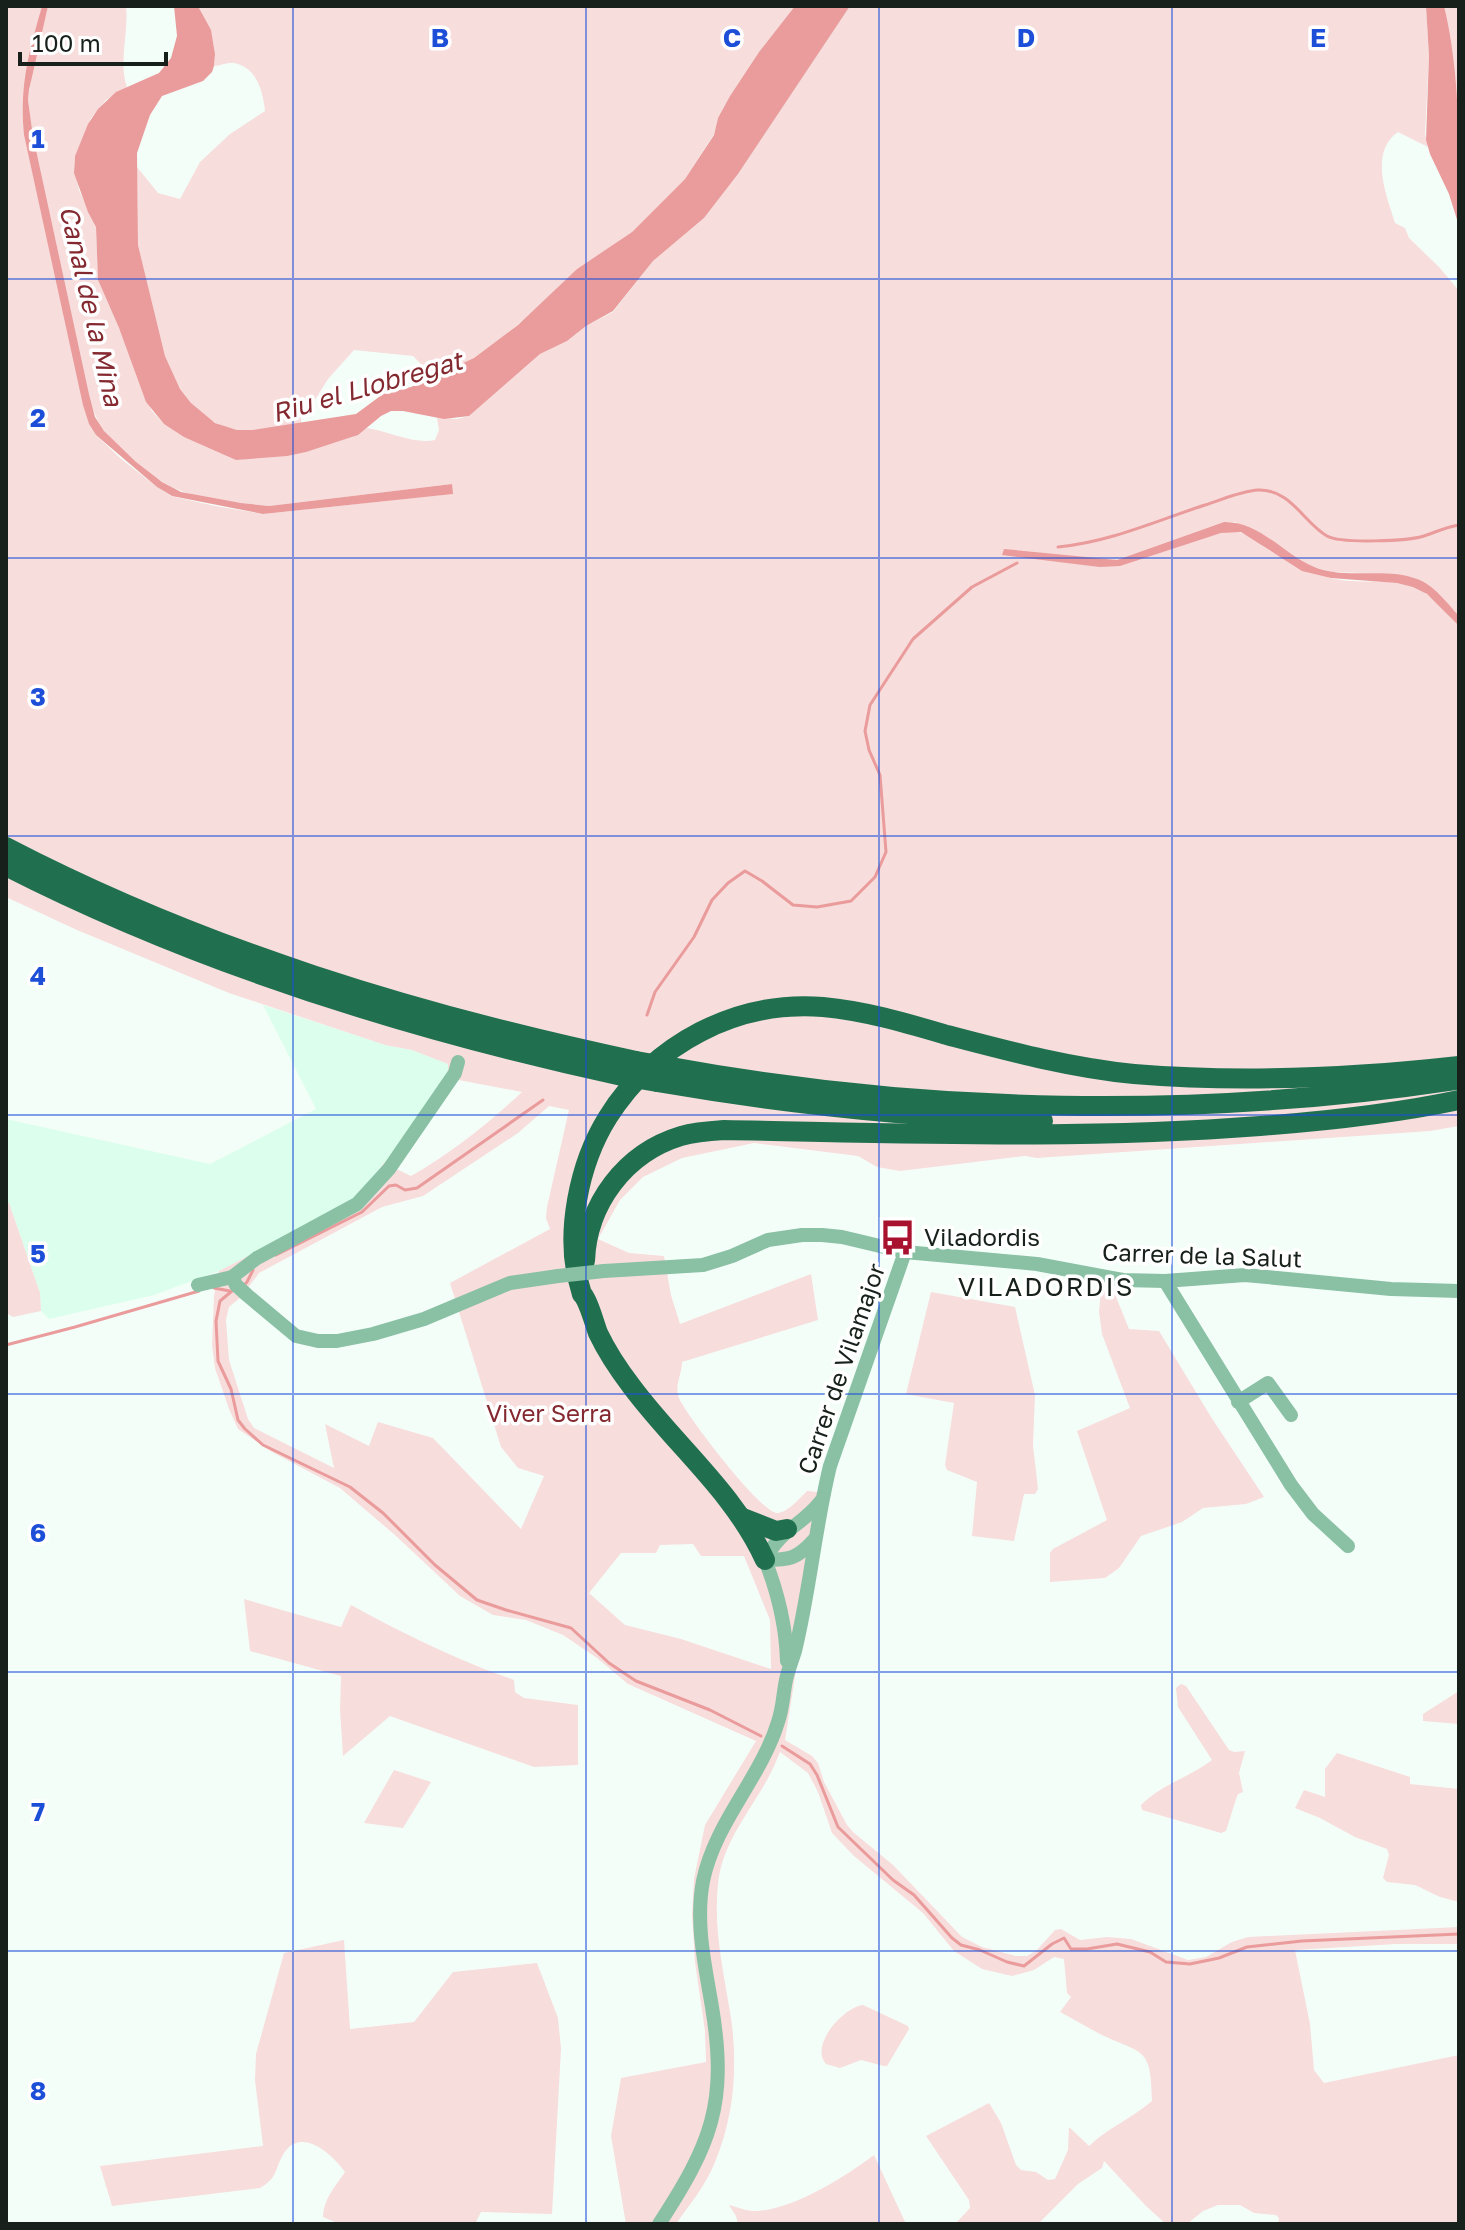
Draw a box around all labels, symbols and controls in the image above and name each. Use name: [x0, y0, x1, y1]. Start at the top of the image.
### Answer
scale bar: [20, 16, 166, 66]
text: B: [431, 22, 449, 53]
text: C: [723, 22, 741, 53]
text: D: [1017, 22, 1035, 53]
text: E: [1310, 22, 1326, 53]
text: 100 m: [32, 28, 101, 57]
text: 1: [31, 123, 45, 154]
water label: Canal de la Mina: [53, 203, 130, 410]
water label: Riu el Llobregat: [268, 344, 468, 429]
text: 2: [30, 402, 46, 433]
text: 3: [30, 681, 46, 712]
text: 4: [30, 960, 46, 991]
bus stop icon: Viladordis: [879, 1219, 917, 1257]
place label: Viladordis: [924, 1222, 1040, 1251]
street label: Carrer de la Salut: [1101, 1237, 1303, 1272]
text: 5: [30, 1238, 46, 1269]
street label: Carrer de Vilamajor: [791, 1259, 890, 1478]
district label: VILADORDIS: [958, 1271, 1134, 1302]
park label: Viver Serra: [486, 1398, 612, 1427]
text: 6: [30, 1517, 46, 1548]
text: 7: [31, 1796, 45, 1827]
text: 8: [30, 2075, 46, 2106]

